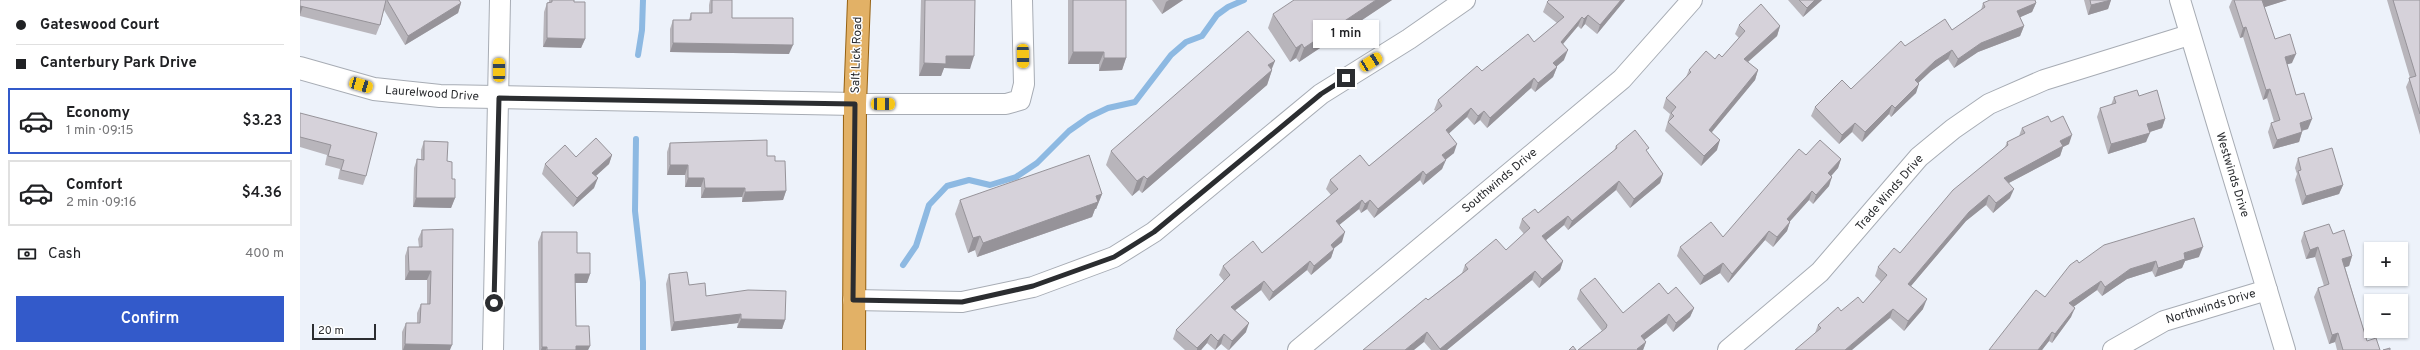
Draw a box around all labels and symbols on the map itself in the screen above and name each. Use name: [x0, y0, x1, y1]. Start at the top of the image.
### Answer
street label: Salt Lick Road: [848, 16, 866, 94]
callout: 1 min: [1313, 20, 1379, 48]
car: [1017, 44, 1029, 68]
car: [1358, 51, 1384, 73]
car: [493, 58, 505, 82]
route end: [1337, 69, 1355, 87]
car: [348, 76, 374, 94]
street label: Laurelwood Drive: [385, 83, 479, 105]
car: [871, 98, 895, 110]
street label: Westwinds Drive: [2211, 130, 2253, 220]
street label: Southwinds Drive: [1459, 145, 1541, 217]
street label: Trade Winds Drive: [1852, 151, 1928, 235]
street label: Northwinds Drive: [2164, 286, 2258, 328]
route start: [485, 294, 503, 312]
scale bar: [312, 322, 376, 341]

